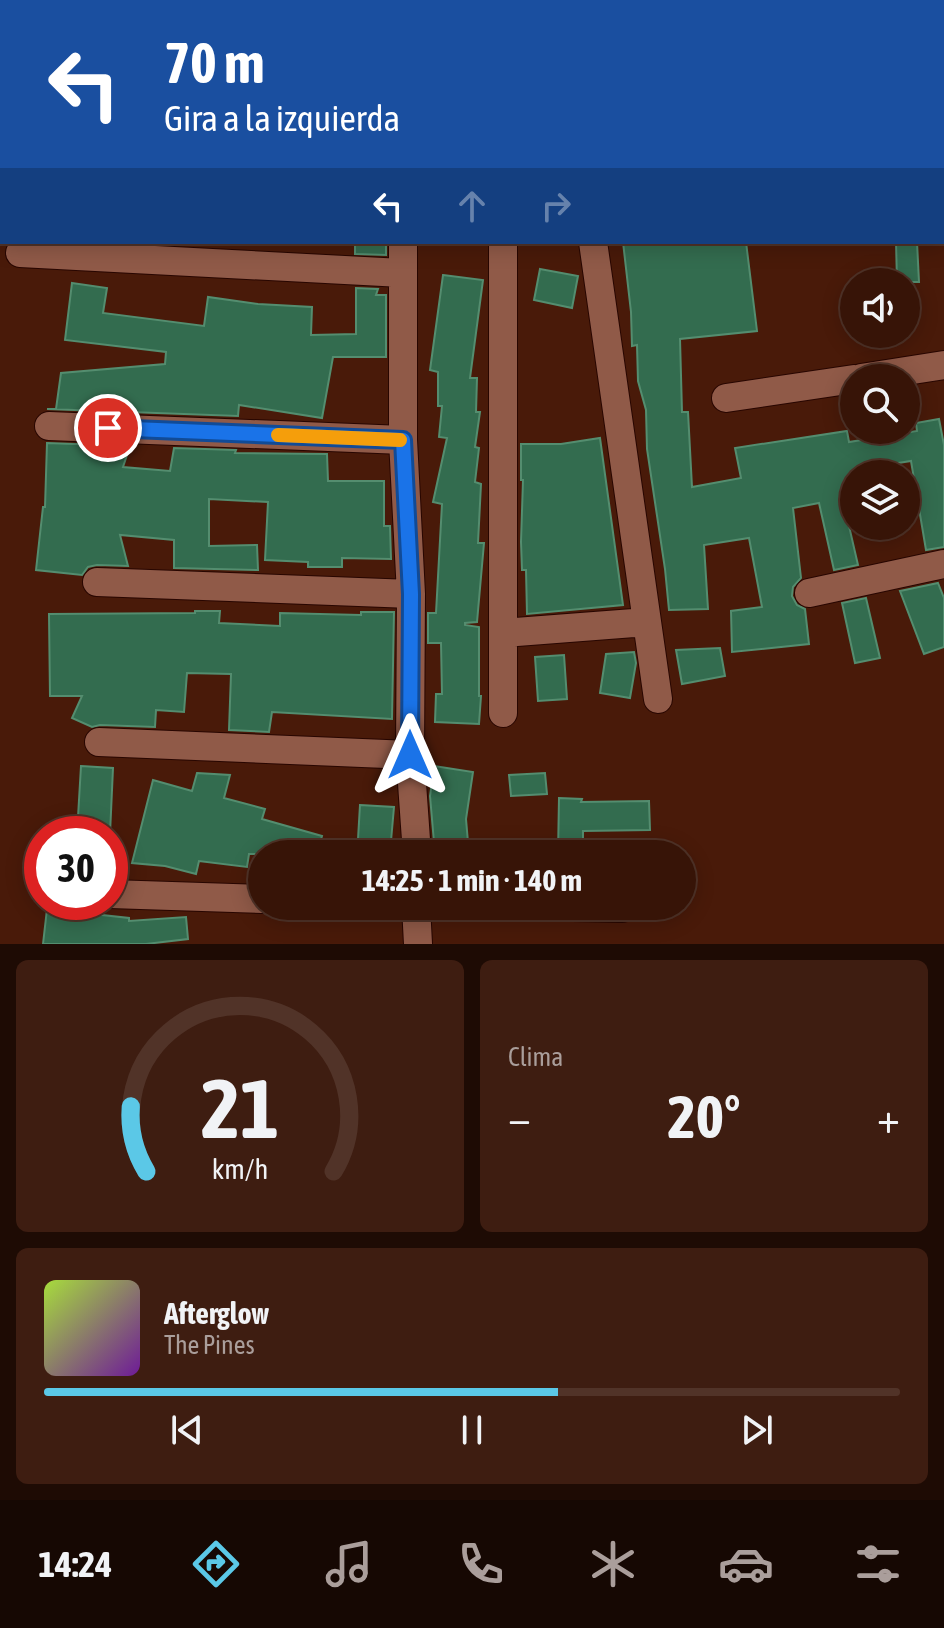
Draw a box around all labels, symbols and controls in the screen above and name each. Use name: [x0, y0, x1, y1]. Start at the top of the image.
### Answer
text: 70 m: [164, 31, 265, 95]
icon: left: [32, 32, 136, 136]
text: Gira a la izquierda: [164, 97, 400, 139]
icon: left: [366, 184, 410, 228]
icon: ahead: [450, 184, 494, 228]
icon: right: [534, 184, 578, 228]
map controls: [840, 268, 920, 540]
button: sound: [840, 268, 920, 348]
button: search: [840, 364, 920, 444]
pin: [74, 394, 142, 462]
icon: arrive: [86, 406, 130, 450]
button: layers: [840, 460, 920, 540]
position arrow: [368, 713, 452, 797]
speed limit sign: 30: [24, 816, 128, 920]
text: 14:25 · 1 min · 140 m: [362, 863, 582, 897]
text: Clima: [508, 1042, 563, 1072]
text: 21: [201, 1060, 279, 1156]
text: 20°: [668, 1082, 740, 1151]
text: −: [508, 1092, 531, 1142]
text: +: [877, 1092, 900, 1142]
text: km/h: [212, 1152, 268, 1185]
text: Afterglow: [164, 1296, 269, 1330]
text: The Pines: [164, 1330, 255, 1360]
icon: previous: [165, 1408, 209, 1452]
icon: pause: [450, 1408, 494, 1452]
icon: next: [735, 1408, 779, 1452]
icon: directions: [188, 1536, 244, 1592]
icon: music: [321, 1536, 377, 1592]
icon: phone: [453, 1536, 509, 1592]
icon: climate: [585, 1536, 641, 1592]
icon: car: [718, 1536, 774, 1592]
icon: filters: [850, 1536, 906, 1592]
text: 14:24: [38, 1543, 112, 1585]

